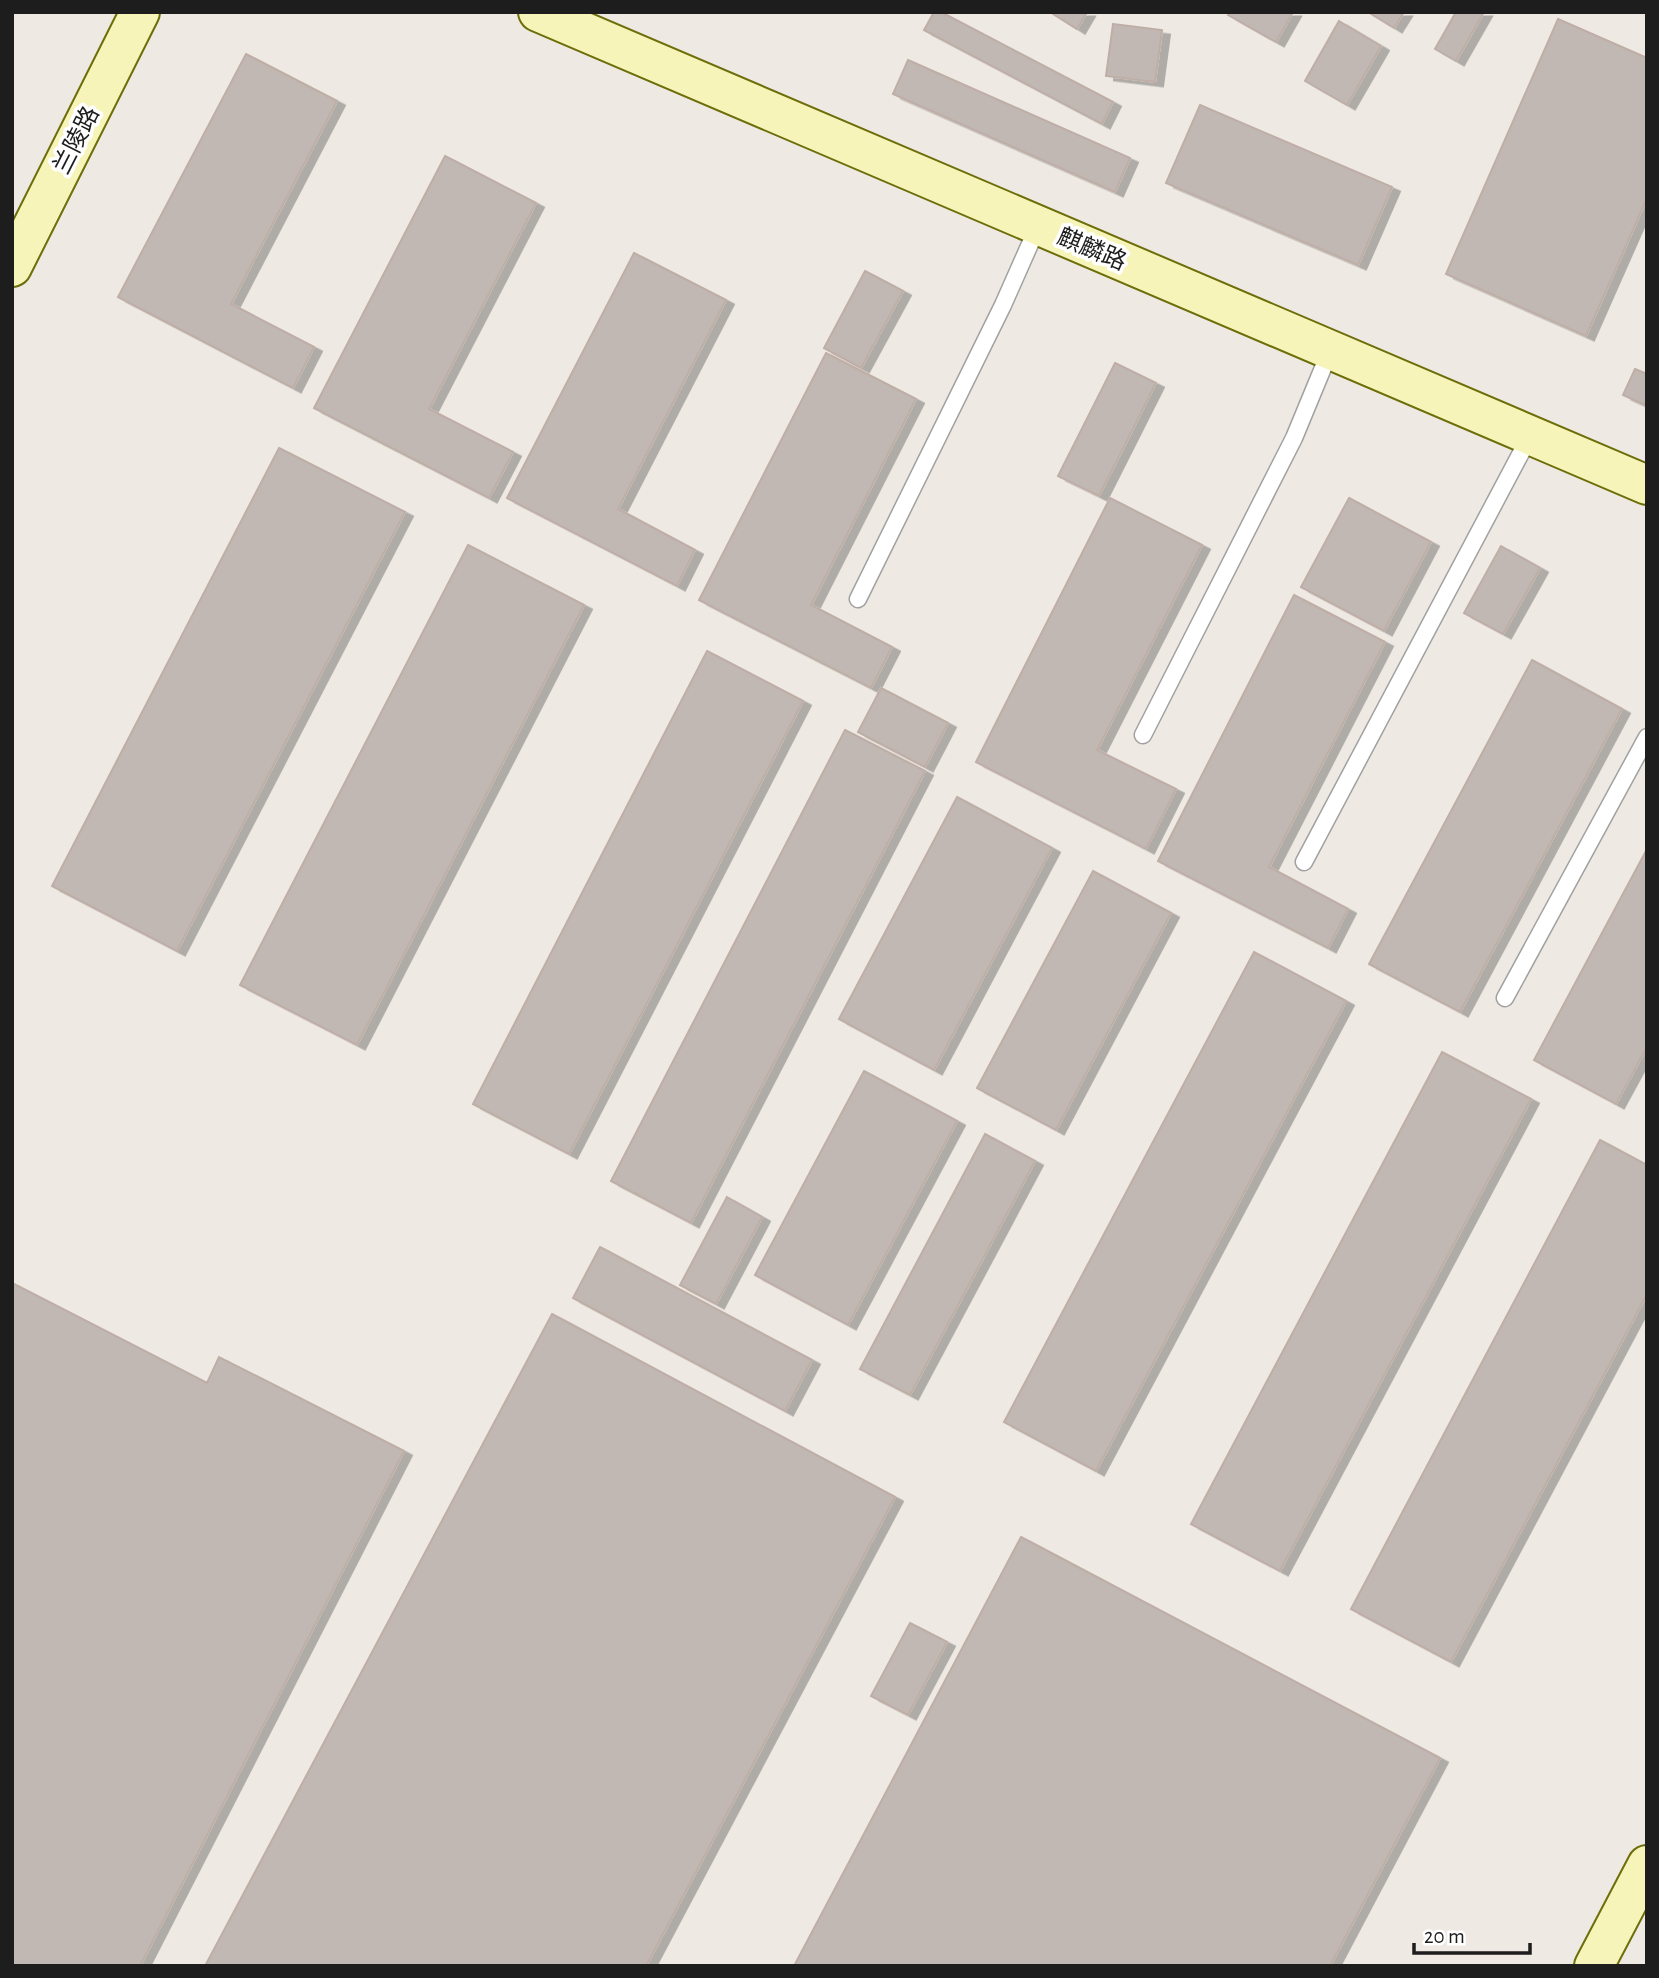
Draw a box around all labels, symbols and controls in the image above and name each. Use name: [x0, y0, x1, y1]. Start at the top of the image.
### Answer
street label: 兰陵路: [48, 102, 104, 178]
street label: 麒麟路: [1054, 223, 1130, 275]
scale bar: [1414, 1912, 1530, 1956]
text: 20 m: [1424, 1926, 1465, 1947]

